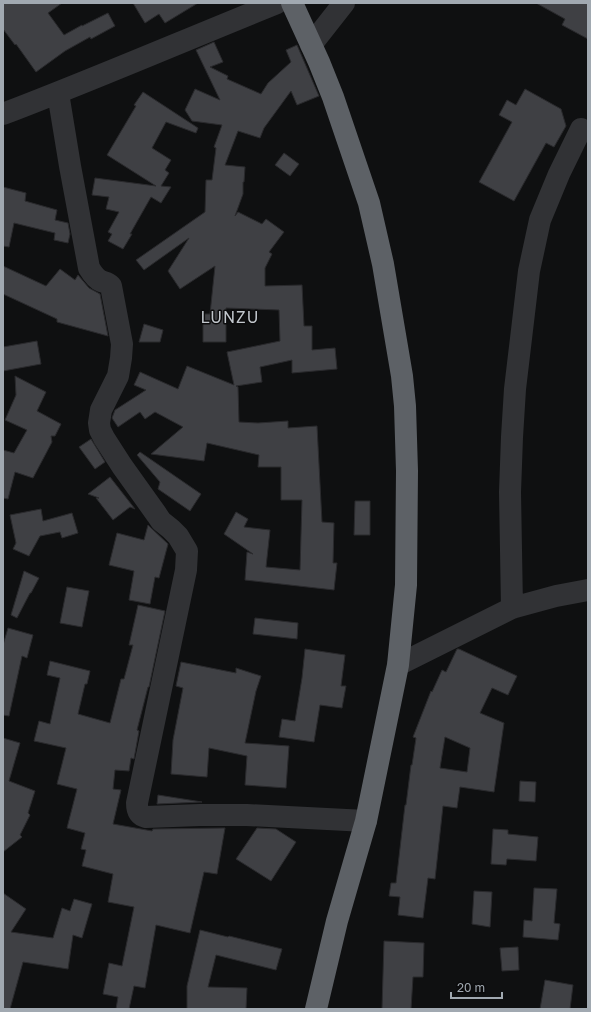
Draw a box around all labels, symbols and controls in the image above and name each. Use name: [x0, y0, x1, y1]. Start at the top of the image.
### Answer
district label: LUNZU: [201, 307, 259, 327]
scale bar: [451, 974, 502, 1000]
text: 20 m: [457, 980, 485, 995]

